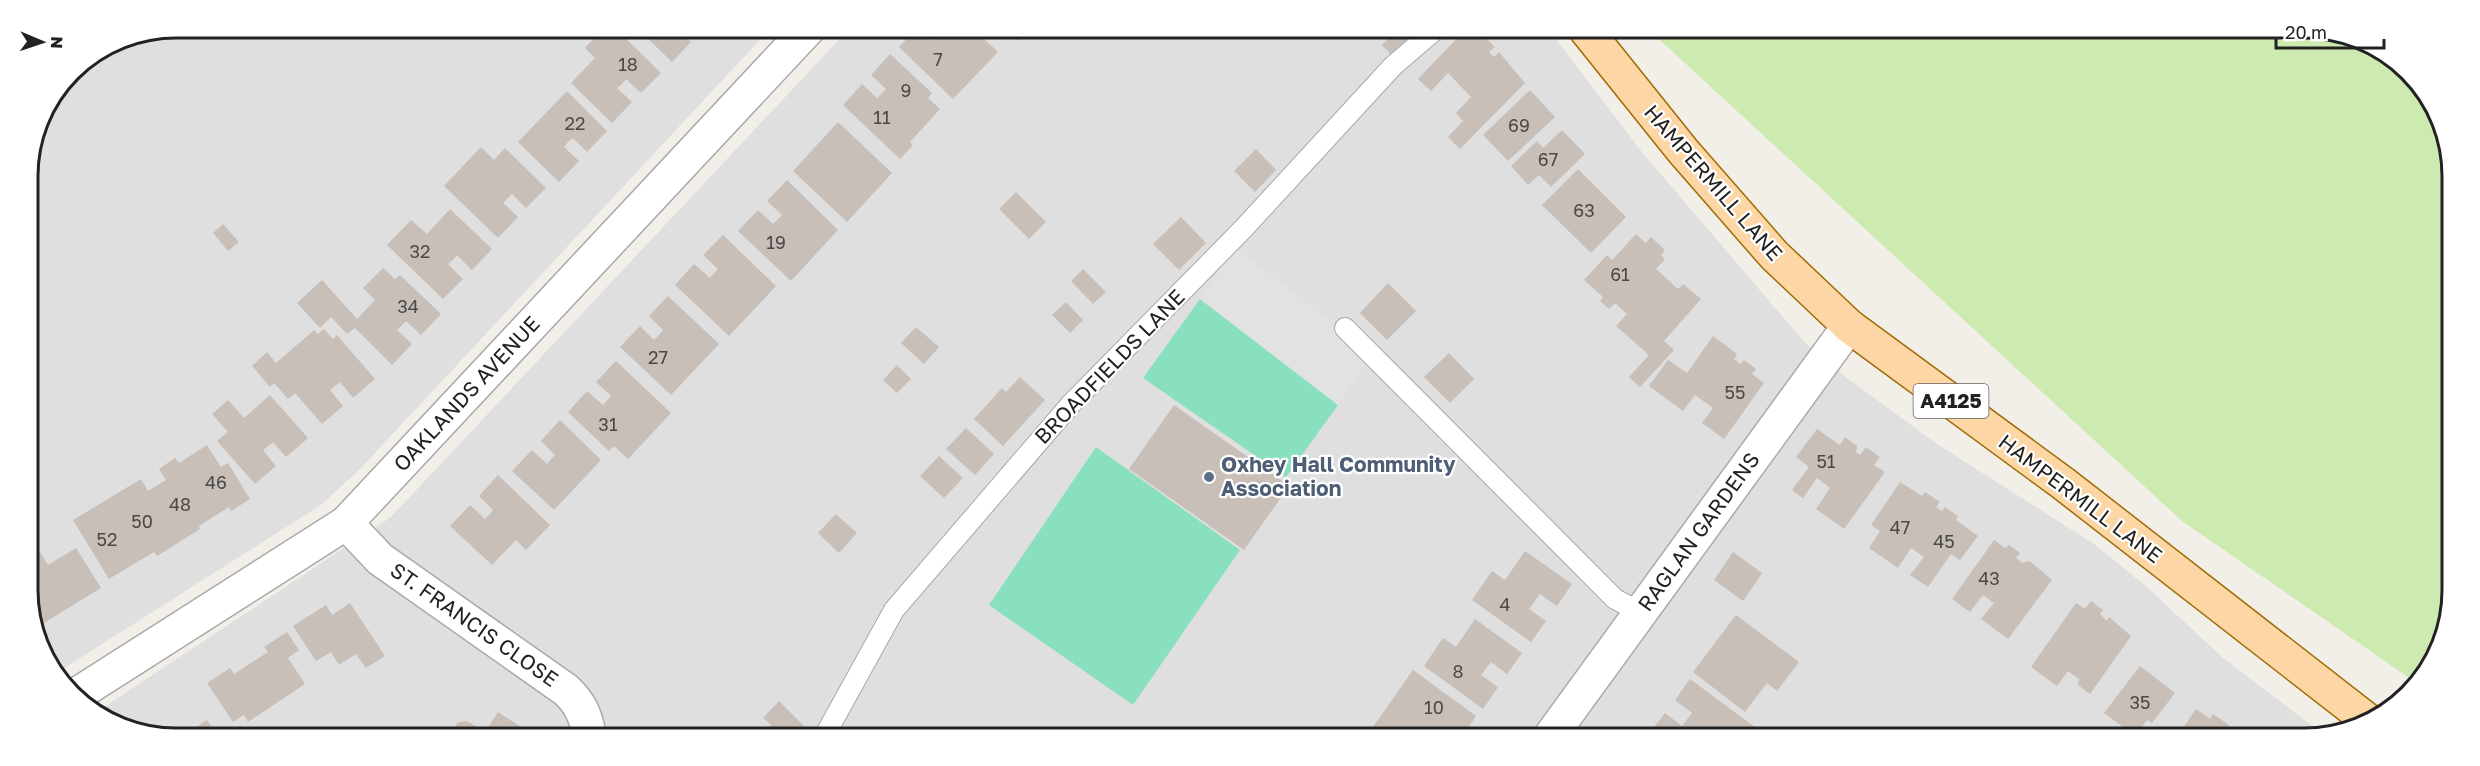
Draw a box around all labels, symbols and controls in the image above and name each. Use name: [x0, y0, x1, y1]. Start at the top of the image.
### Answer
north arrow: [12, 12, 72, 72]
scale bar: [2276, 12, 2384, 50]
text: 20 m: [2285, 21, 2327, 43]
text: N: [47, 36, 67, 49]
house number: 7: [933, 48, 943, 70]
house number: 18: [618, 53, 638, 75]
house number: 9: [901, 79, 911, 101]
street label: HAMPERMILL LANE: [1639, 99, 1789, 266]
house number: 11: [873, 106, 891, 128]
house number: 22: [565, 112, 585, 134]
house number: 69: [1508, 114, 1530, 136]
house number: 67: [1538, 148, 1558, 170]
house number: 63: [1573, 199, 1595, 221]
house number: 19: [766, 231, 786, 253]
house number: 32: [410, 240, 430, 262]
house number: 61: [1610, 263, 1630, 285]
street label: BROADFIELDS LANE: [1029, 284, 1190, 449]
house number: 34: [397, 295, 419, 317]
street label: OAKLANDS AVENUE: [388, 310, 545, 476]
house number: 27: [648, 346, 668, 368]
house number: 55: [1725, 381, 1745, 403]
road number: A4125: [1914, 384, 1988, 418]
house number: 31: [598, 413, 618, 435]
street label: HAMPERMILL LANE: [1994, 428, 2168, 568]
street label: RAGLAN GARDENS: [1632, 447, 1765, 616]
house number: 51: [1816, 450, 1836, 472]
place label: Oxhey Hall Community Association: [1221, 451, 1456, 501]
marker: Oxhey Hall Community Association: [1202, 470, 1216, 484]
house number: 46: [205, 471, 227, 493]
house number: 48: [169, 493, 191, 515]
house number: 50: [131, 510, 153, 532]
house number: 47: [1890, 516, 1910, 538]
house number: 52: [97, 528, 117, 550]
house number: 45: [1933, 530, 1955, 552]
street label: ST. FRANCIS CLOSE: [386, 557, 563, 692]
house number: 43: [1978, 567, 2000, 589]
house number: 4: [1500, 593, 1511, 615]
house number: 8: [1453, 660, 1463, 682]
house number: 35: [2130, 691, 2150, 713]
house number: 10: [1424, 696, 1444, 718]

